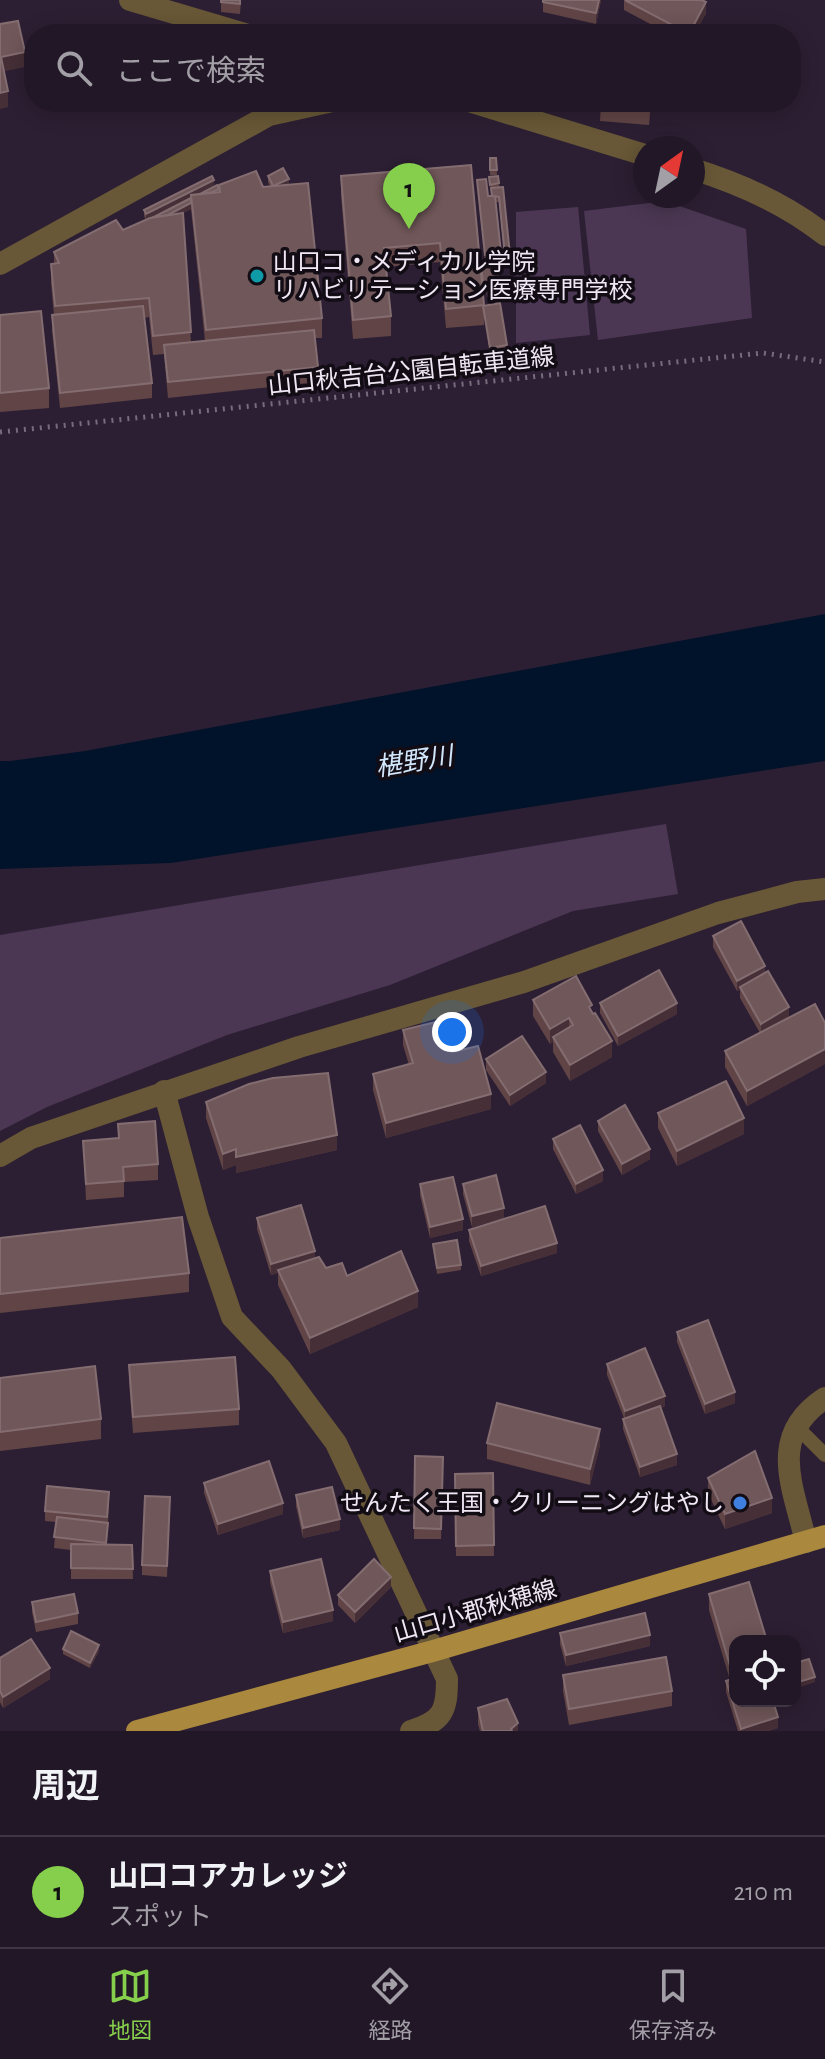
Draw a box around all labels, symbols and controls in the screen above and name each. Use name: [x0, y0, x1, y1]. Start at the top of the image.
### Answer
search box: [24, 24, 801, 112]
icon: search: [52, 46, 96, 90]
text: ここで検索: [116, 57, 266, 87]
north arrow: [633, 136, 705, 208]
pin: 1: [383, 163, 435, 229]
place label: 山口コ・メディカル学院 リハビリテーション医療専門学校: [273, 249, 633, 303]
marker: 山口コ・メディカル学院 リハビリテーション医療専門学校: [248, 267, 266, 285]
street label: 山口秋吉台公園自転車道線: [266, 343, 556, 399]
water label: 椹野川: [373, 742, 458, 781]
your location: [432, 1012, 472, 1052]
place label: せんたく王国・クリーニングはやし: [340, 1490, 724, 1516]
marker: せんたく王国・クリーニングはやし: [731, 1494, 749, 1512]
street label: 山口小郡秋穂線: [391, 1575, 559, 1647]
map controls: [729, 1635, 801, 1707]
button: locate: [729, 1635, 801, 1707]
text: 周辺: [32, 1770, 100, 1804]
text: 山口コアカレッジ: [108, 1862, 348, 1892]
text: 1: [53, 1879, 63, 1905]
text: 210 m: [733, 1879, 793, 1905]
text: スポット: [108, 1904, 212, 1930]
tab: 地図: [108, 1964, 152, 2044]
tab: 経路: [368, 1964, 413, 2044]
tab: 保存済み: [629, 1964, 717, 2044]

